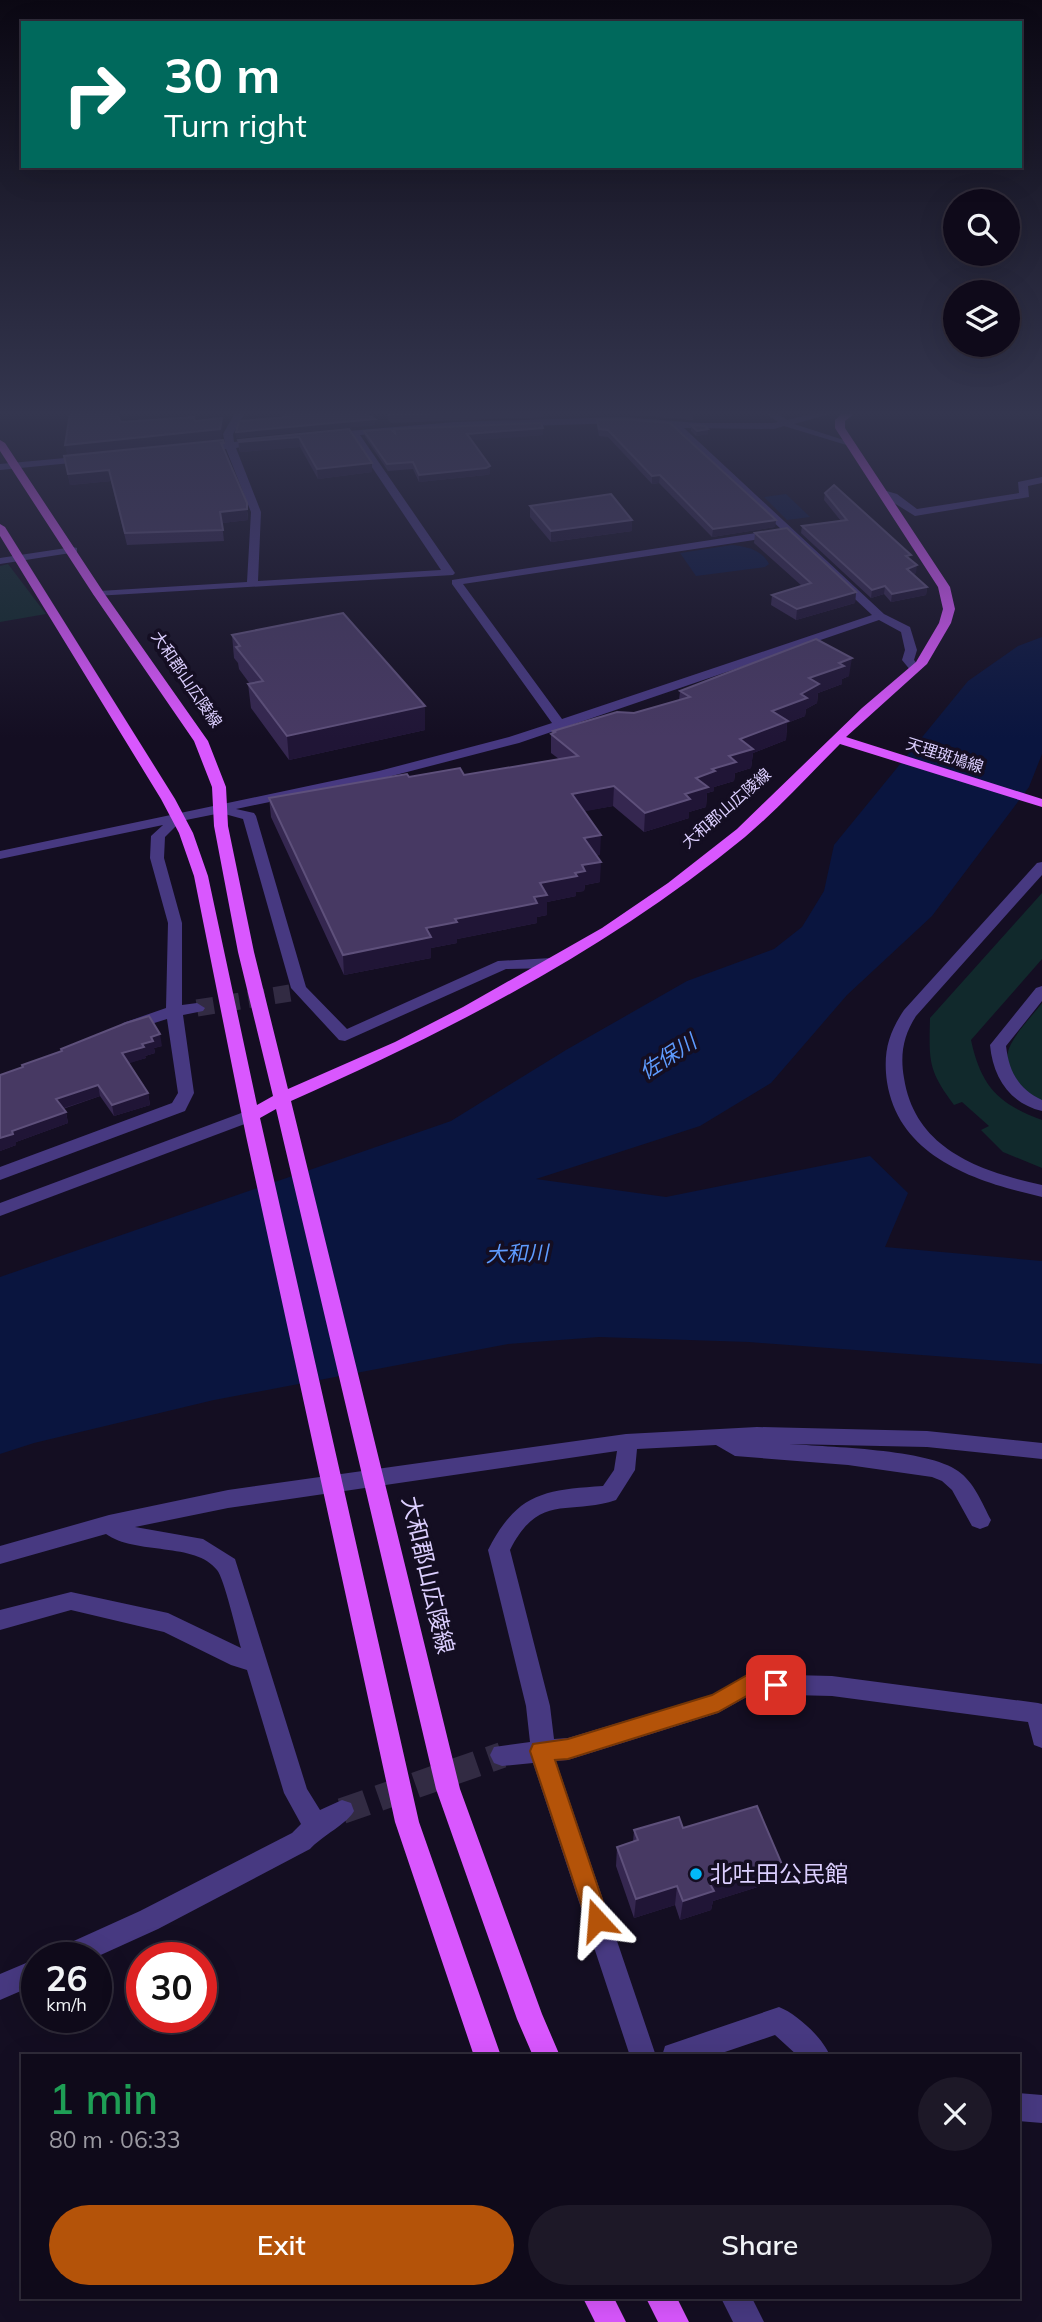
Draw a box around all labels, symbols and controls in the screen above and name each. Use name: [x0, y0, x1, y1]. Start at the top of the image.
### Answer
text: 30 m: [164, 44, 280, 105]
icon: right: [49, 49, 140, 140]
text: Turn right: [164, 105, 307, 145]
map controls: [943, 189, 1020, 357]
button: search: [943, 189, 1020, 266]
button: layers: [943, 280, 1020, 357]
street label: 大和郡山広陵線: [147, 627, 227, 731]
street label: 天理斑鳩線: [904, 733, 986, 777]
street label: 大和郡山広陵線: [677, 764, 775, 852]
water label: 佐保川: [634, 1027, 703, 1084]
water label: 大和川: [485, 1239, 551, 1267]
street label: 大和郡山広陵線: [396, 1493, 461, 1657]
pin: [746, 1655, 806, 1715]
icon: arrive: [757, 1666, 795, 1704]
place label: 北吐田公民館: [710, 1859, 848, 1888]
marker: 北吐田公民館: [688, 1866, 704, 1882]
position arrow: [560, 1883, 634, 1957]
speed limit sign: 30: [126, 1942, 217, 2033]
text: 26: [45, 1956, 88, 2000]
text: km/h: [46, 1993, 87, 2016]
text: 1 min: [49, 2072, 158, 2125]
button: close: [918, 2077, 992, 2151]
text: 80 m · 06:33: [49, 2125, 181, 2154]
button: Exit: [49, 2205, 514, 2285]
button: Share: [528, 2205, 992, 2285]

